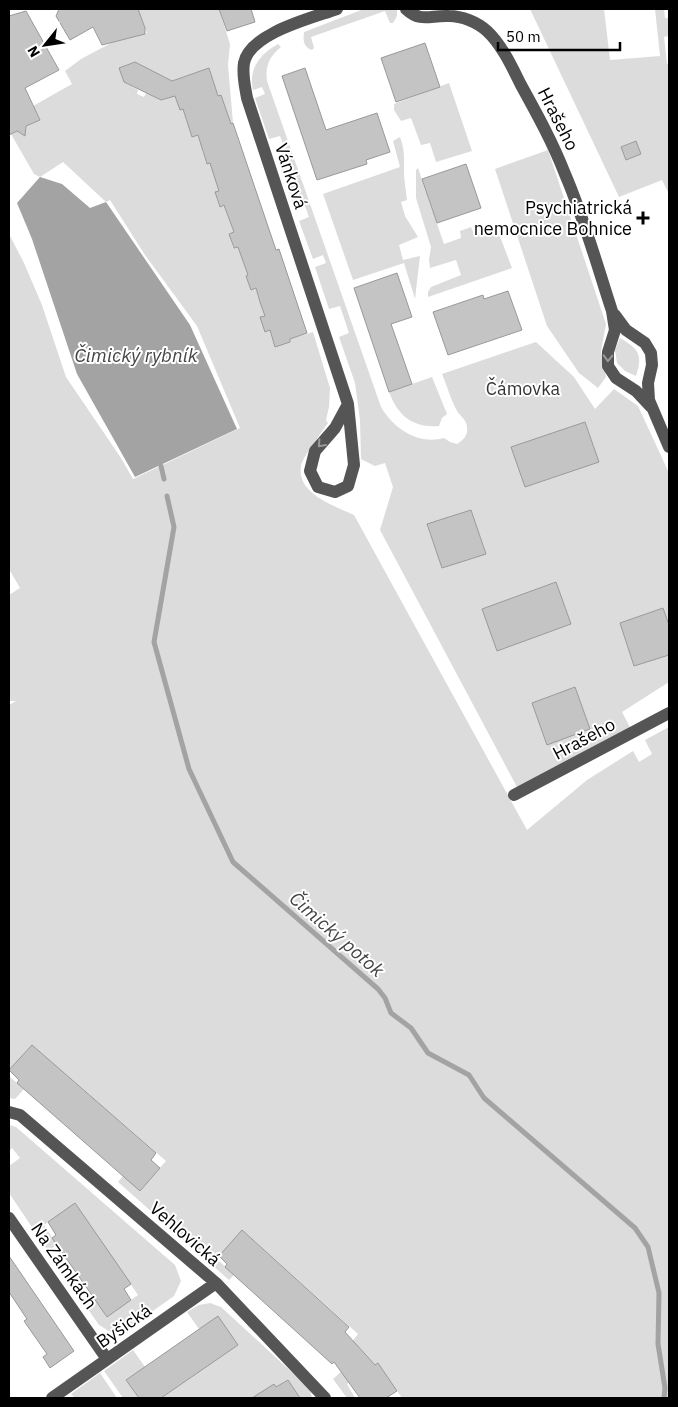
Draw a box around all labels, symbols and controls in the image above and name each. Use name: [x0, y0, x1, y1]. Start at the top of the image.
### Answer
north arrow: [20, 20, 70, 70]
scale bar: [498, 20, 620, 52]
text: 50 m: [506, 27, 541, 46]
text: N: [23, 43, 44, 60]
street label: Hrašeho: [533, 83, 584, 154]
street label: Vánková: [270, 140, 313, 212]
place label: Psychiatrická nemocnice Bohnice: [474, 196, 632, 240]
marker: Psychiatrická nemocnice Bohnice: [636, 211, 650, 225]
water label: Čimický rybník: [74, 343, 199, 367]
one-way arrow: [603, 354, 614, 362]
park label: Čámovka: [486, 376, 561, 400]
one-way arrow: [318, 439, 327, 448]
street label: Hrašeho: [548, 712, 619, 765]
water label: Čimický potok: [285, 886, 390, 982]
street label: Vehlovická: [145, 1196, 226, 1271]
street label: Na Zámkách: [26, 1218, 103, 1314]
street label: Byšická: [92, 1298, 156, 1353]

